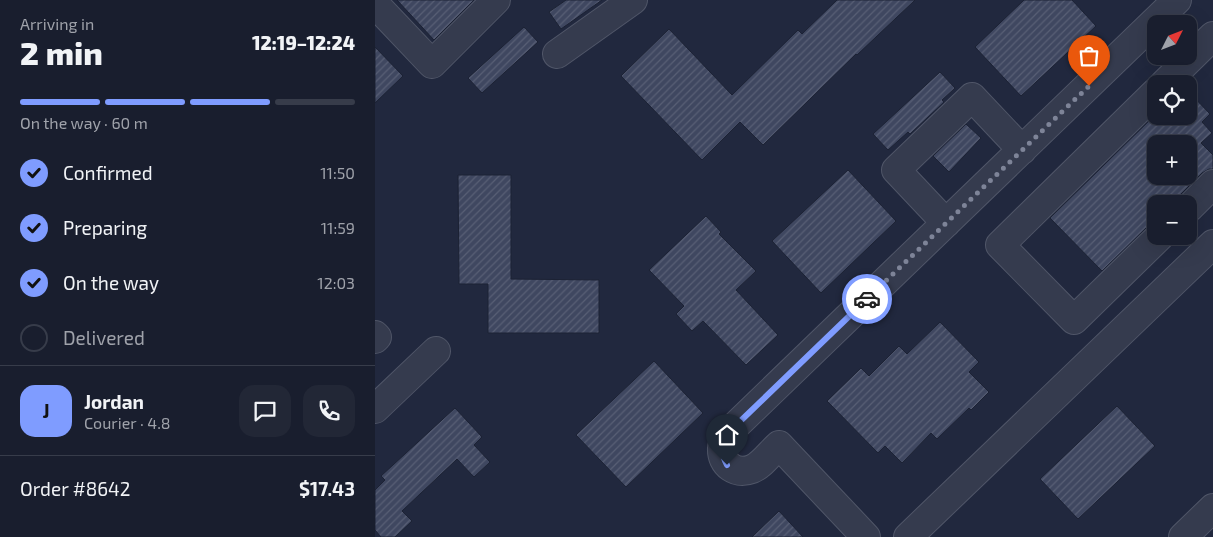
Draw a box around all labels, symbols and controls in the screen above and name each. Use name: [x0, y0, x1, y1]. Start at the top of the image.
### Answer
text: Arriving in: [20, 14, 94, 33]
north arrow: [1147, 15, 1197, 65]
map controls: [1147, 15, 1197, 245]
text: 12:19–12:24: [252, 31, 355, 54]
text: 2 min: [20, 33, 103, 71]
pin: [1068, 35, 1110, 86]
icon: bag: [1075, 42, 1103, 70]
button: locate: [1147, 75, 1197, 125]
text: On the way · 60 m: [20, 113, 148, 132]
button: +: [1147, 135, 1197, 185]
icon: check: [20, 159, 48, 187]
text: Confirmed: [63, 161, 153, 184]
text: 11:50: [320, 163, 355, 182]
button: −: [1147, 195, 1197, 245]
icon: check: [20, 214, 48, 242]
text: Preparing: [63, 216, 147, 239]
text: 11:59: [321, 218, 355, 237]
icon: check: [20, 269, 48, 297]
text: On the way: [63, 271, 159, 294]
text: 12:03: [317, 273, 355, 292]
courier: [842, 274, 892, 324]
icon: car: [853, 285, 881, 313]
text: Delivered: [63, 326, 145, 349]
button: chat: [239, 385, 291, 437]
button: phone: [303, 385, 355, 437]
text: Jordan: [84, 390, 144, 413]
text: J: [42, 399, 50, 422]
text: Courier · 4.8: [84, 413, 171, 432]
pin: [706, 414, 748, 465]
icon: home: [713, 421, 741, 449]
text: Order #8642: [20, 477, 130, 500]
text: $17.43: [299, 477, 355, 500]

